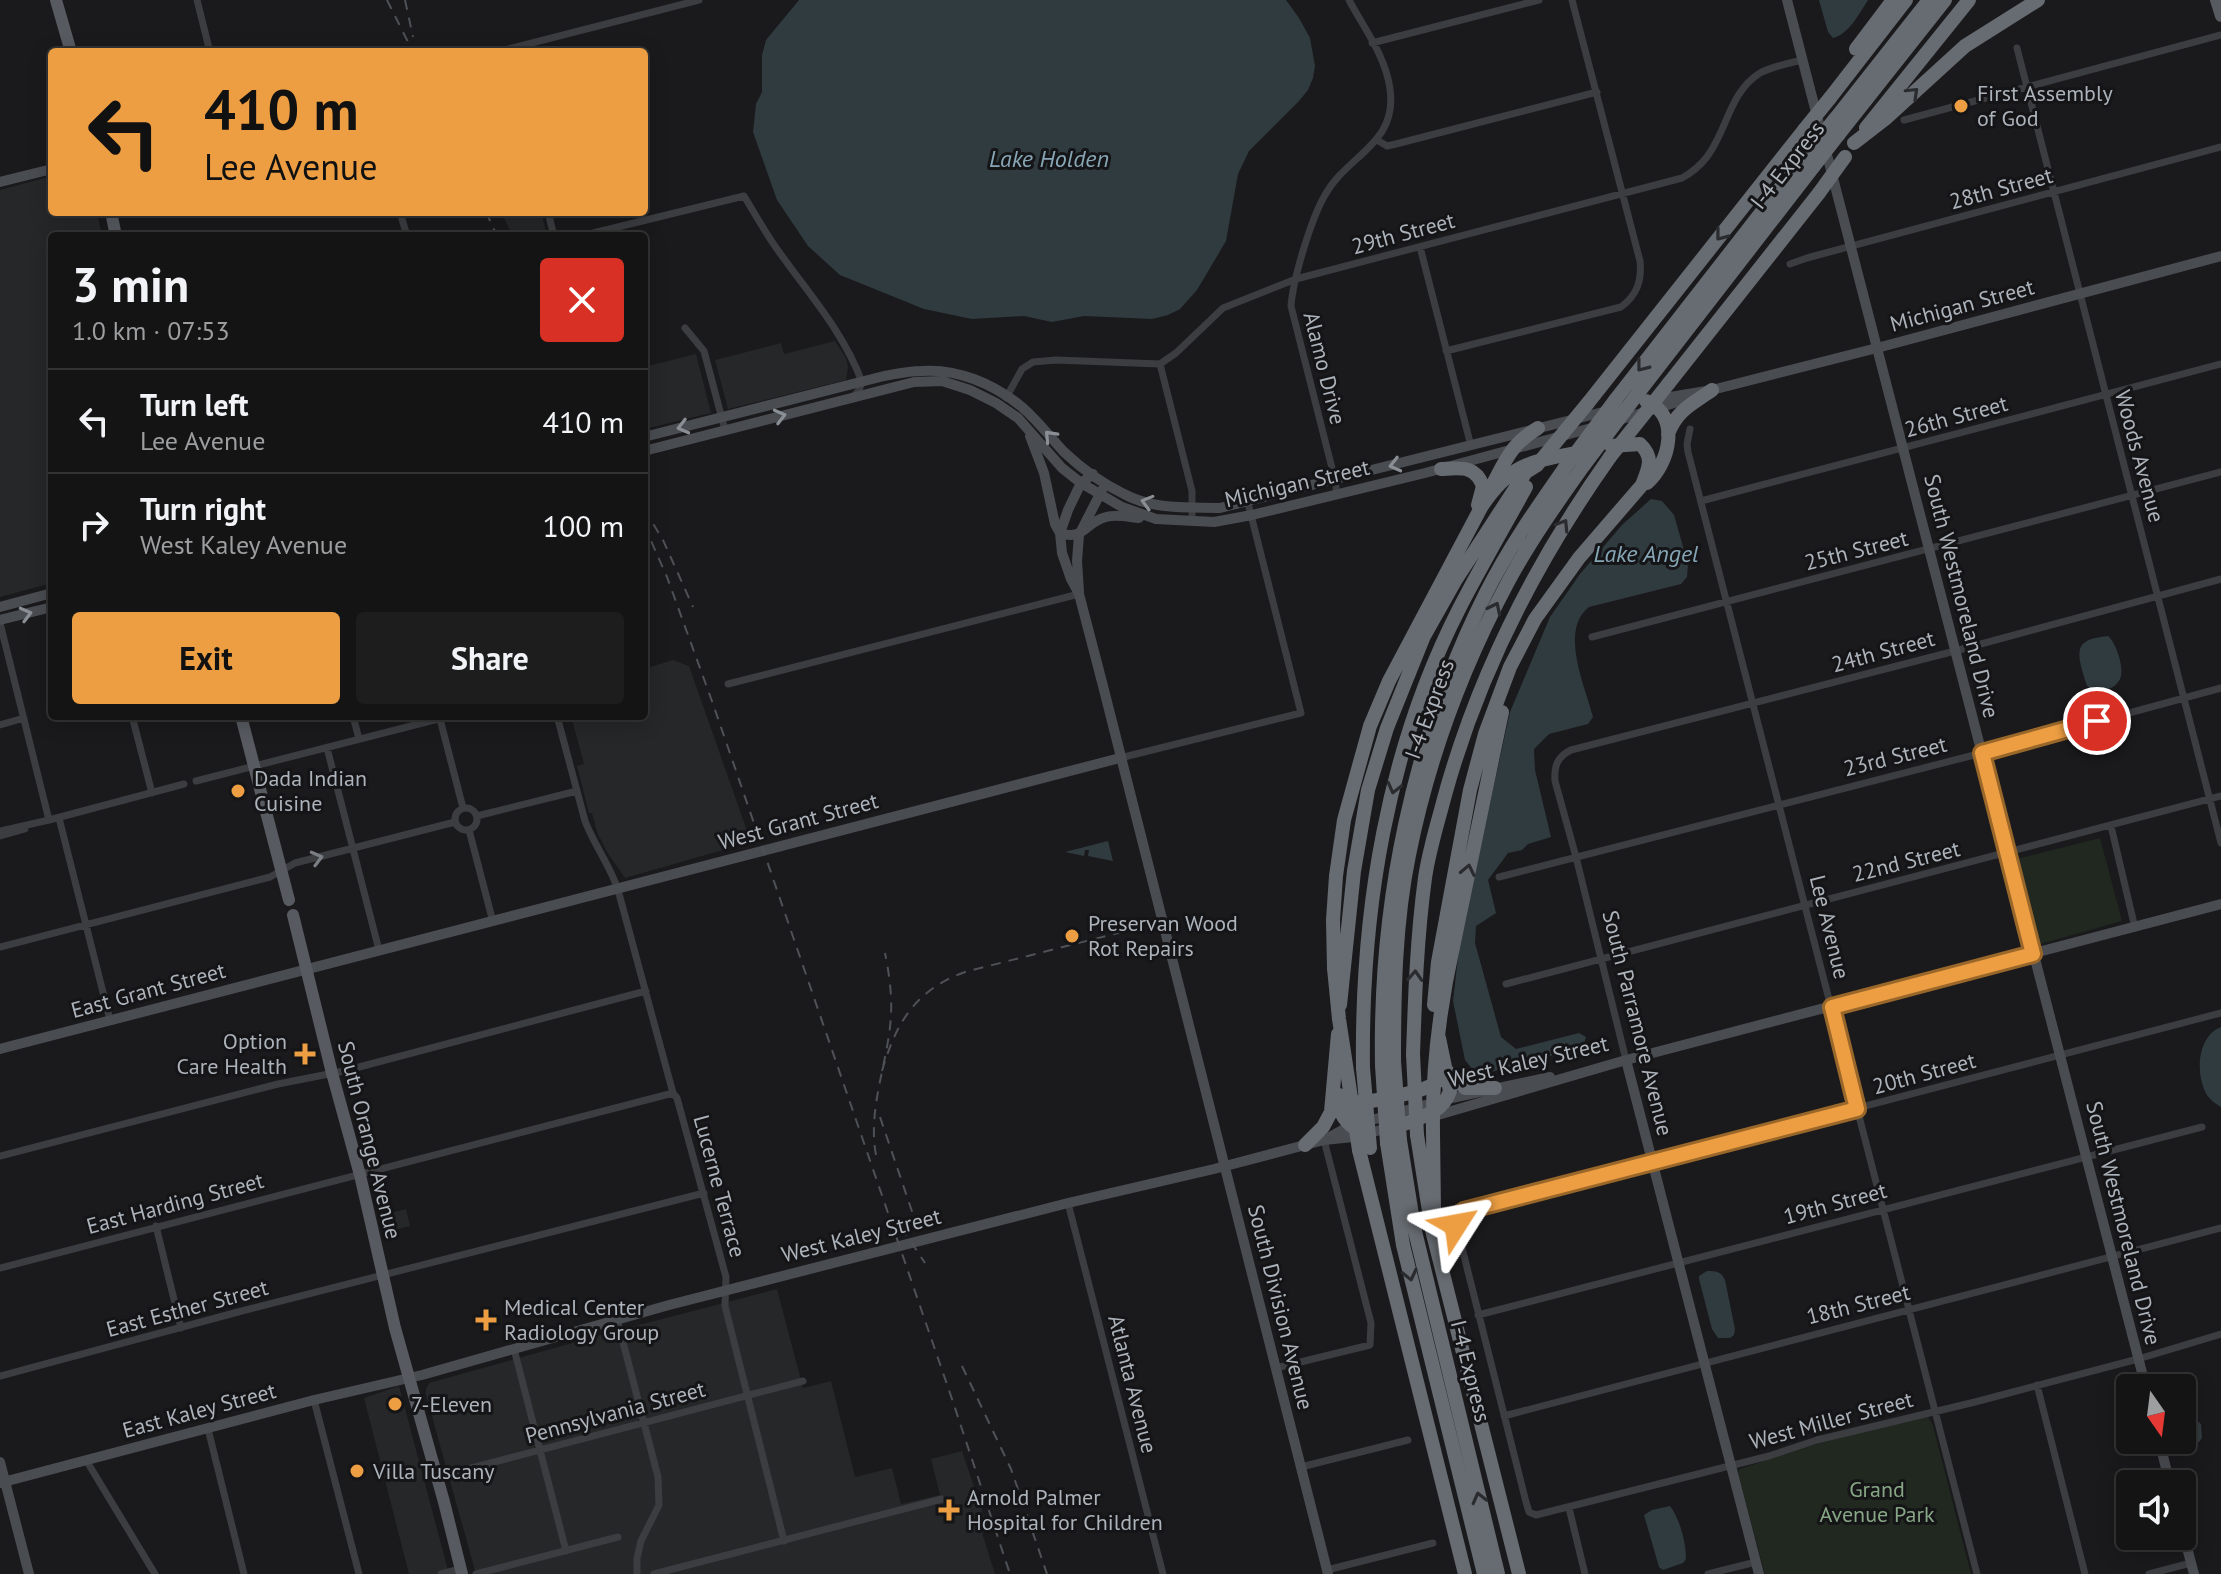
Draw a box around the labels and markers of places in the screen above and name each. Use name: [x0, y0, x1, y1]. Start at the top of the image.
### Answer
place label: First Assembly of God: [1977, 79, 2113, 132]
marker: First Assembly of God: [1952, 97, 1970, 115]
pin: [2063, 687, 2131, 755]
place label: Dada Indian Cuisine: [254, 764, 367, 817]
marker: Dada Indian Cuisine: [229, 782, 247, 800]
place label: Preservan Wood Rot Repairs: [1088, 909, 1238, 962]
marker: Preservan Wood Rot Repairs: [1063, 927, 1081, 945]
place label: Option Care Health: [177, 1027, 287, 1080]
marker: Option Care Health: [294, 1043, 316, 1065]
place label: Medical Center Radiology Group: [504, 1293, 659, 1346]
marker: Medical Center Radiology Group: [475, 1309, 497, 1331]
place label: 7-Eleven: [411, 1390, 492, 1418]
marker: 7-Eleven: [386, 1395, 404, 1413]
place label: Villa Tuscany: [372, 1457, 495, 1485]
marker: Villa Tuscany: [348, 1462, 366, 1480]
place label: Arnold Palmer Hospital for Children: [967, 1483, 1163, 1536]
marker: Arnold Palmer Hospital for Children: [938, 1499, 960, 1521]

